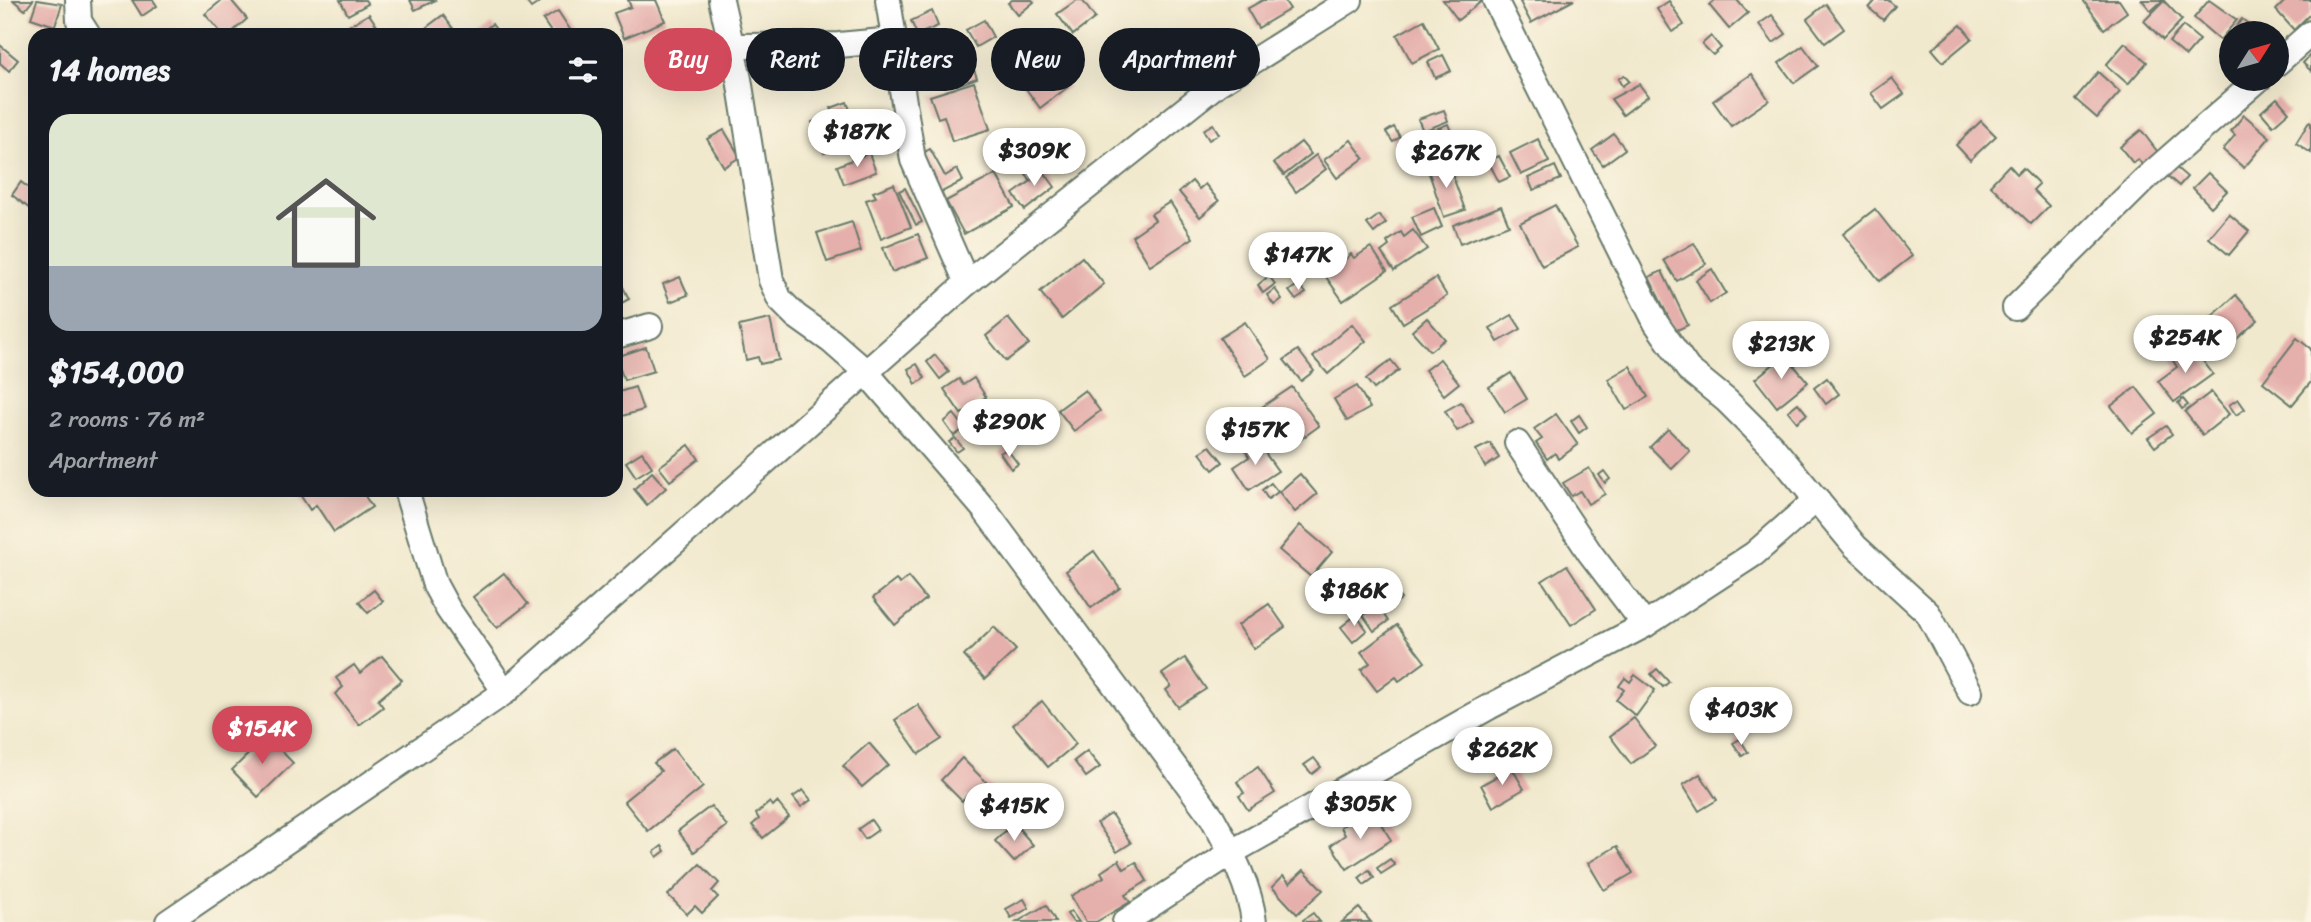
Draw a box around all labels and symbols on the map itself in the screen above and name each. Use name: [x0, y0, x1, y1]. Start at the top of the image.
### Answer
north arrow: [2219, 21, 2289, 91]
pin: $187K: [808, 110, 906, 169]
pin: $309K: [985, 128, 1083, 188]
pin: $267K: [1397, 130, 1495, 190]
pin: $147K: [1249, 232, 1347, 292]
pin: $254K: [2136, 316, 2234, 375]
pin: $213K: [1732, 322, 1830, 381]
pin: $290K: [960, 400, 1058, 459]
pin: $157K: [1206, 407, 1304, 467]
pin: $186K: [1305, 568, 1403, 628]
pin: $403K: [1692, 688, 1790, 747]
pin: $154K: [213, 706, 311, 766]
pin: $262K: [1453, 728, 1551, 787]
pin: $305K: [1311, 782, 1409, 841]
pin: $415K: [965, 784, 1063, 843]

